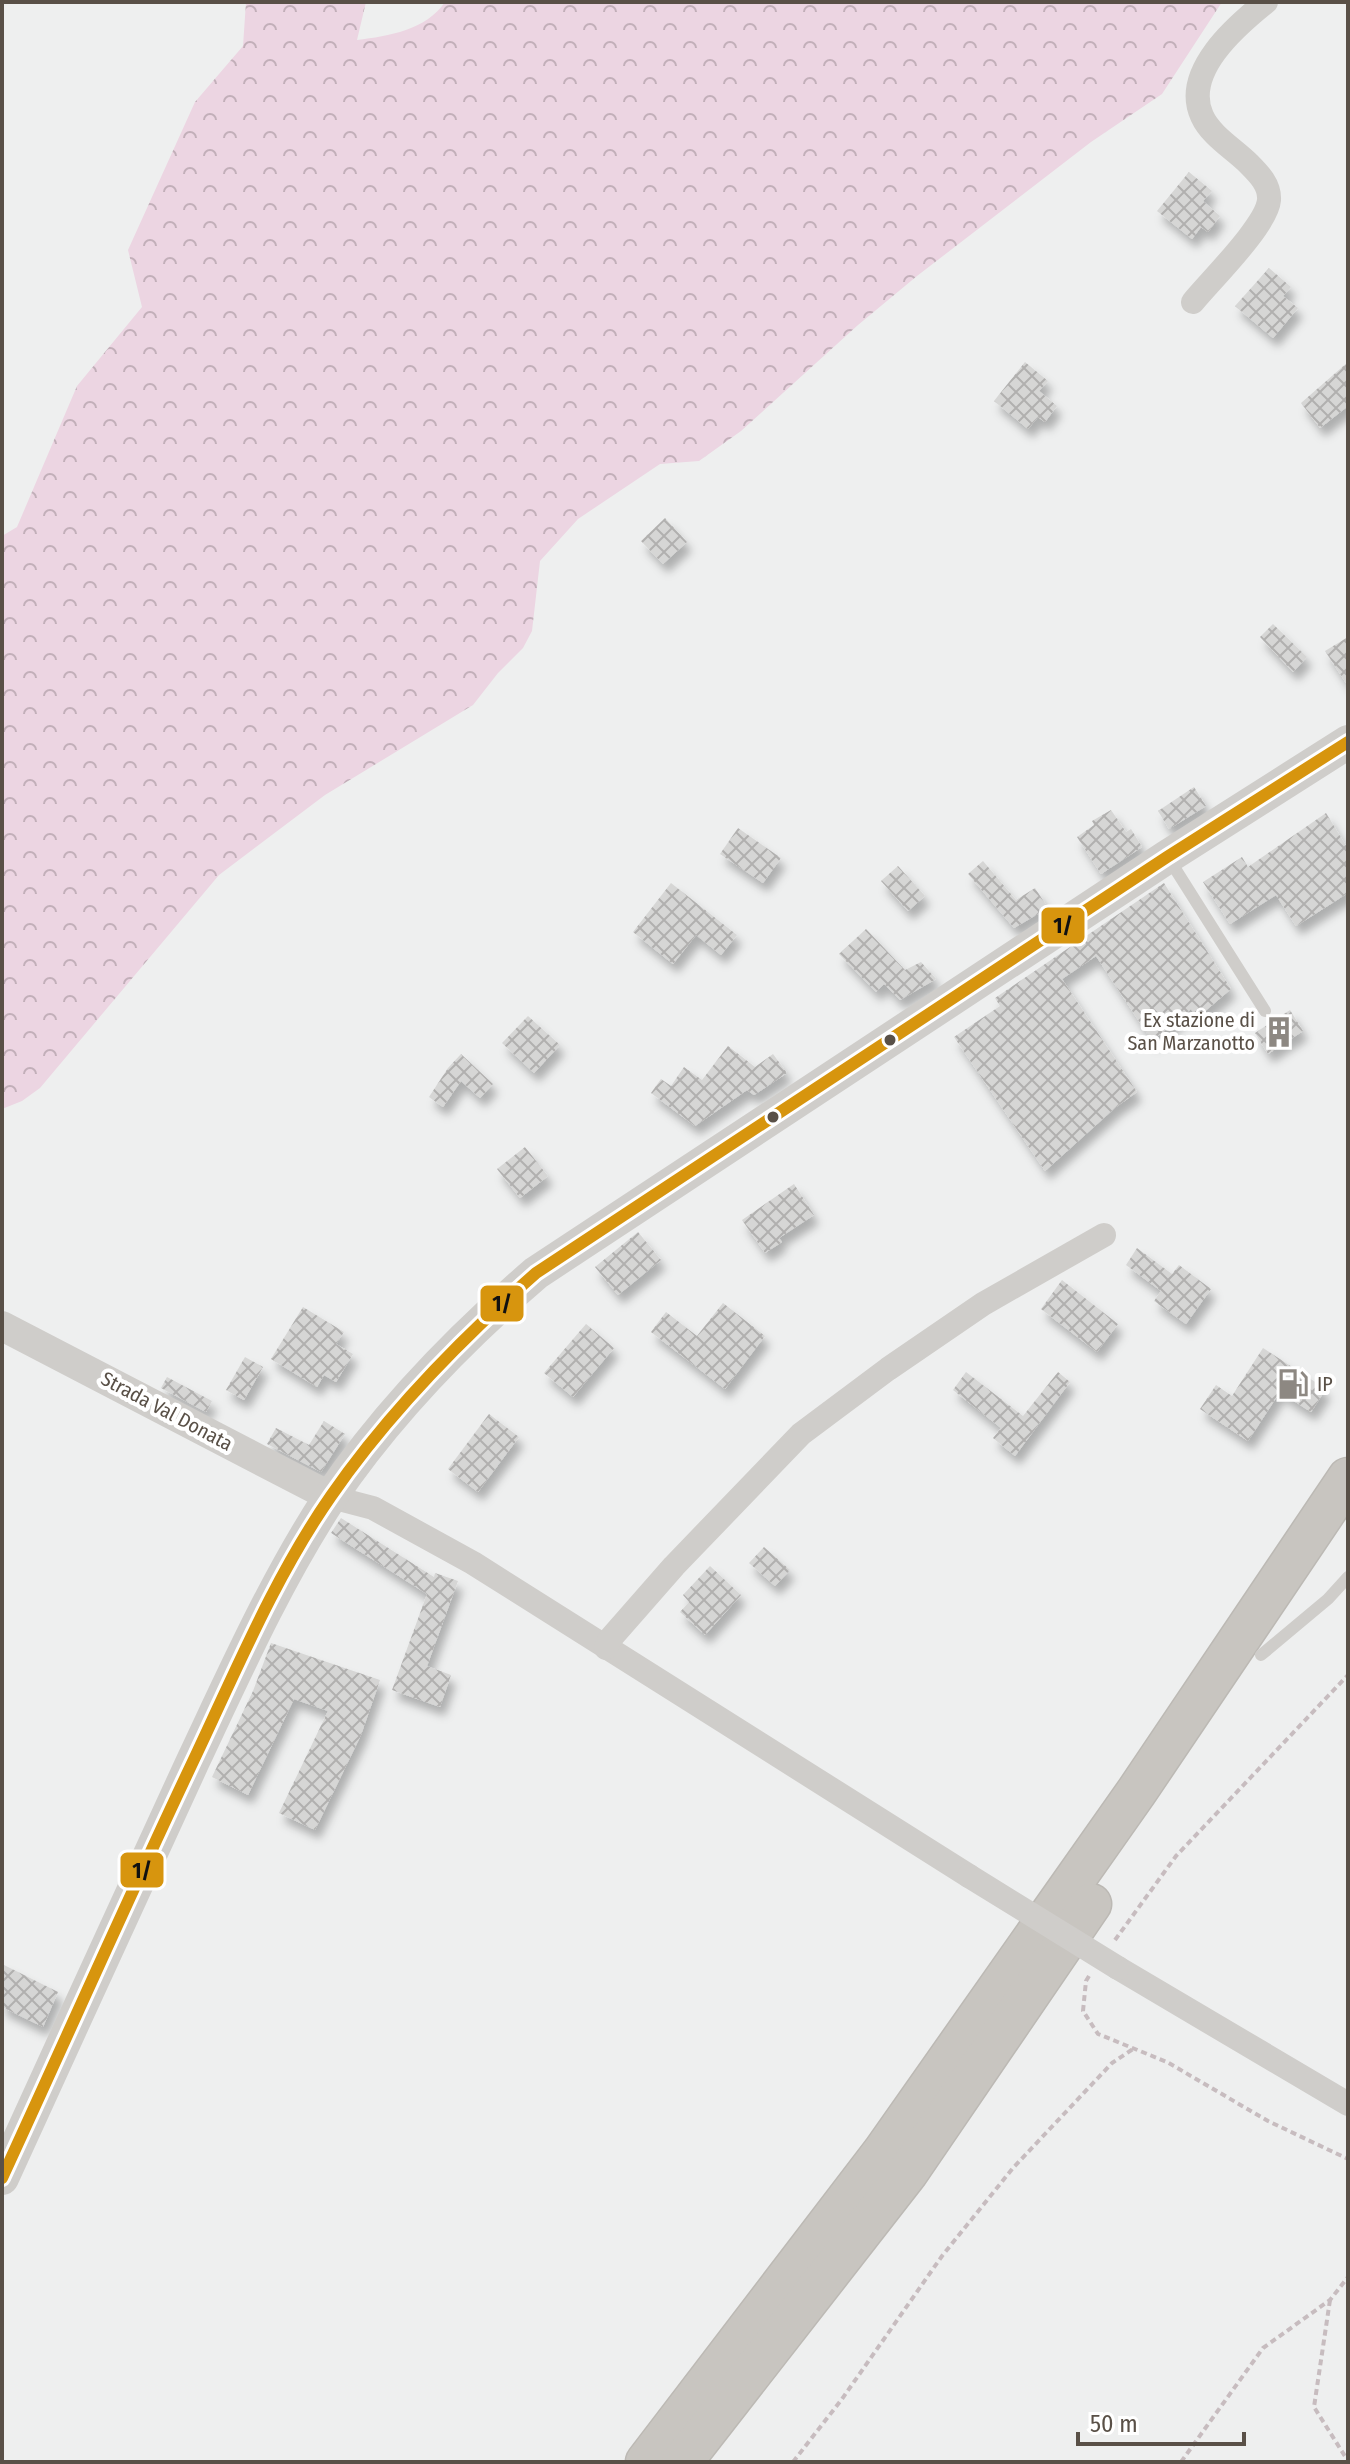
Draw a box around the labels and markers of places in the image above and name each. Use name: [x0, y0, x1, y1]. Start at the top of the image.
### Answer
place label: Ex stazione di San Marzanotto: [1127, 1008, 1255, 1055]
building icon: Ex stazione di San Marzanotto: [1262, 1015, 1296, 1049]
unlabelled marker: [882, 1032, 898, 1048]
unlabelled marker: [765, 1109, 781, 1125]
fuel station icon: IP: [1276, 1367, 1310, 1401]
place label: IP: [1317, 1372, 1333, 1396]

